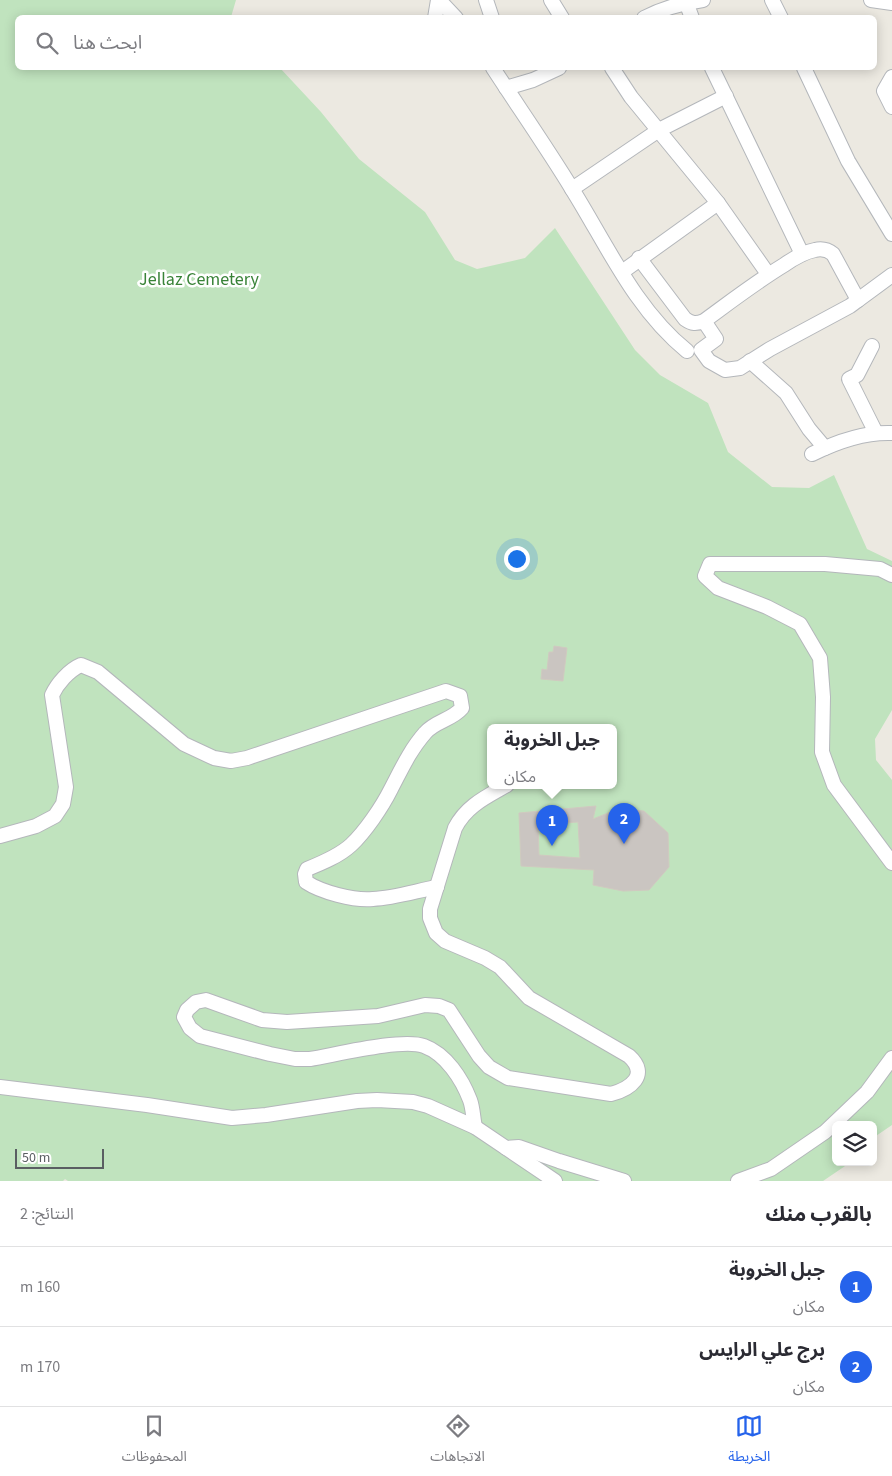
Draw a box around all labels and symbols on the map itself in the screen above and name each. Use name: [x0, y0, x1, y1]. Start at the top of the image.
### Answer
park label: Jellaz Cemetery: [139, 267, 259, 292]
your location: [504, 546, 530, 572]
pin: 2: [608, 803, 640, 844]
pin: 1: [536, 805, 568, 846]
scale bar: [15, 1146, 104, 1169]

